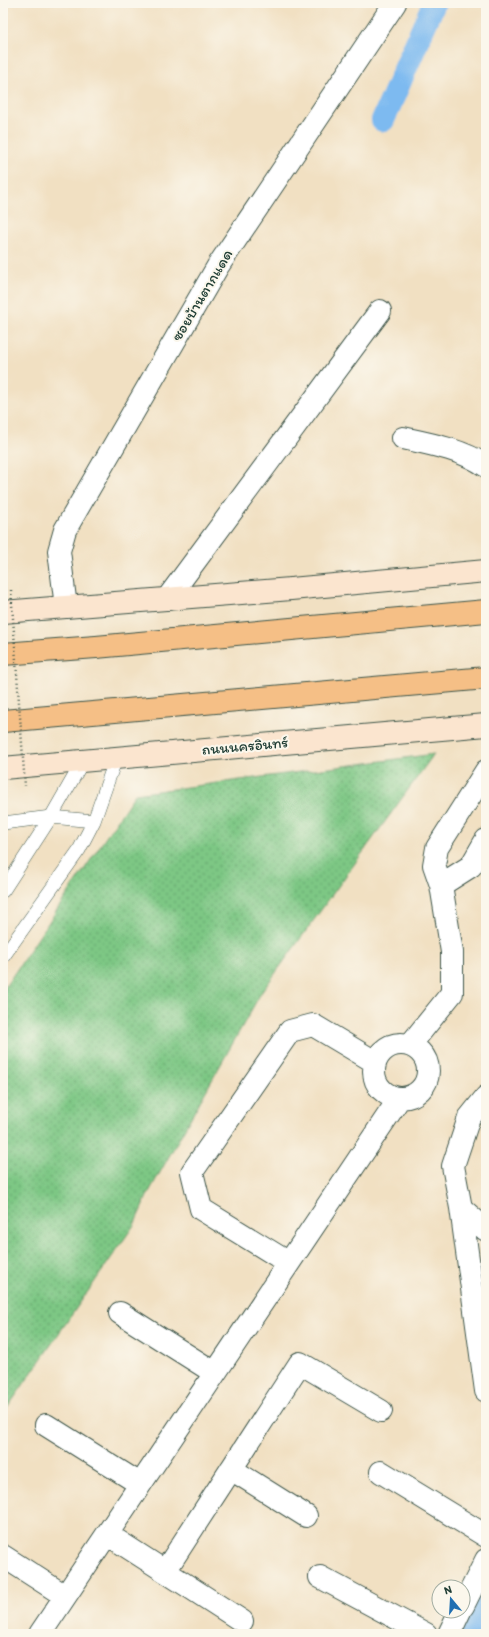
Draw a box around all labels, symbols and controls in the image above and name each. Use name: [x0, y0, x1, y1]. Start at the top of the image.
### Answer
street label: ซอยบ้านตากแดด: [168, 246, 236, 344]
street label: ถนนนครอินทร์: [201, 733, 289, 759]
north arrow: [431, 1579, 471, 1619]
text: N: [443, 1583, 454, 1597]

